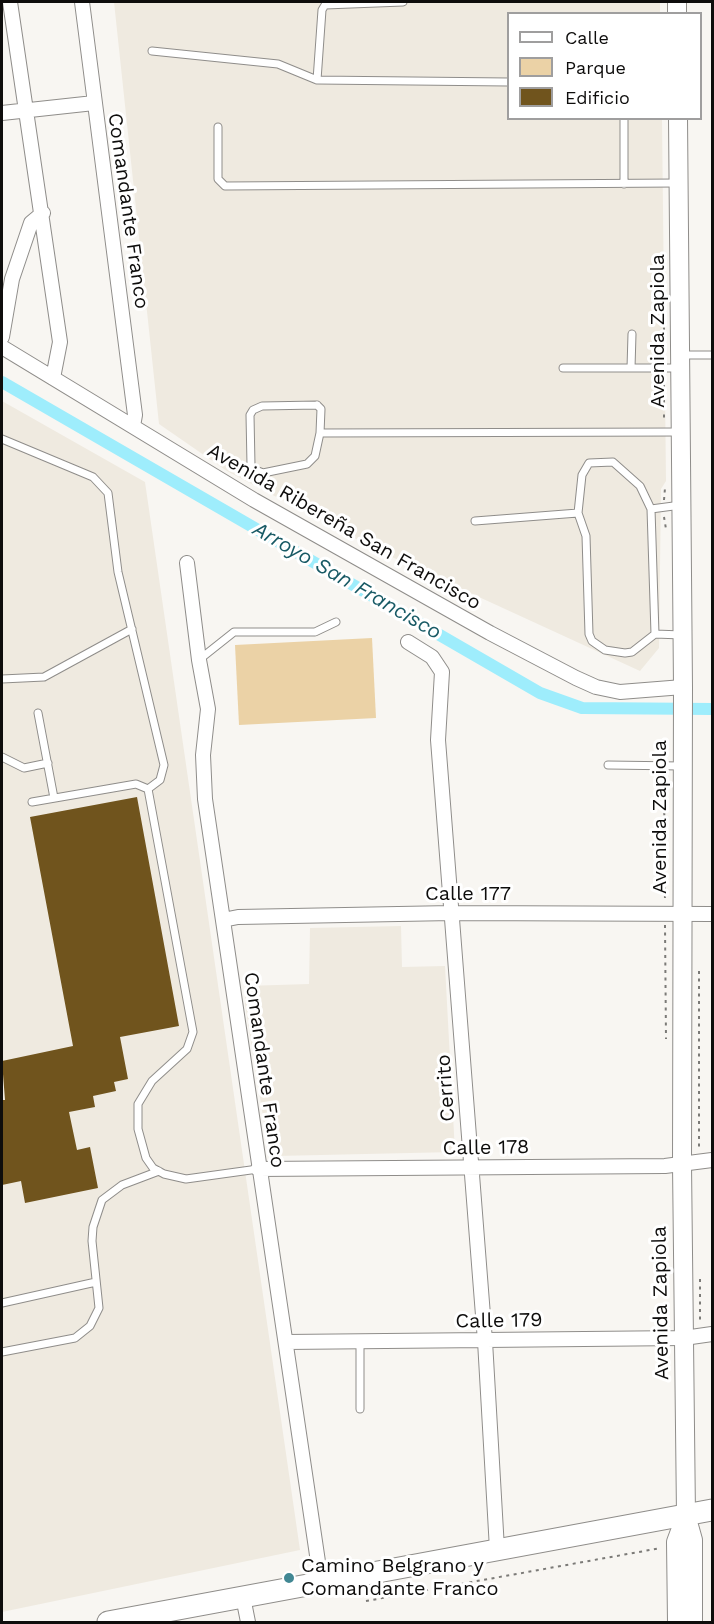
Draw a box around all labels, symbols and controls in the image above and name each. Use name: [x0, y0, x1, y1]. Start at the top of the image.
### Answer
legend: [507, 12, 702, 120]
text: Calle: [565, 27, 609, 48]
text: Parque: [565, 57, 626, 78]
text: Edificio: [565, 87, 630, 108]
street label: Comandante Franco: [102, 112, 154, 310]
street label: Avenida Zapiola: [646, 254, 670, 408]
street label: Avenida Ribereña San Francisco: [203, 439, 485, 615]
water label: Arroyo San Francisco: [248, 517, 446, 645]
street label: Avenida Zapiola: [648, 740, 672, 894]
street label: Calle 177: [425, 882, 511, 906]
street label: Comandante Franco: [238, 971, 290, 1169]
street label: Cerrito: [432, 1054, 460, 1122]
street label: Calle 178: [443, 1135, 529, 1161]
street label: Avenida Zapiola: [648, 1226, 674, 1380]
street label: Calle 179: [455, 1308, 543, 1334]
place label: Camino Belgrano y Comandante Franco: [301, 1554, 498, 1601]
marker: Camino Belgrano y Comandante Franco: [282, 1571, 296, 1585]

